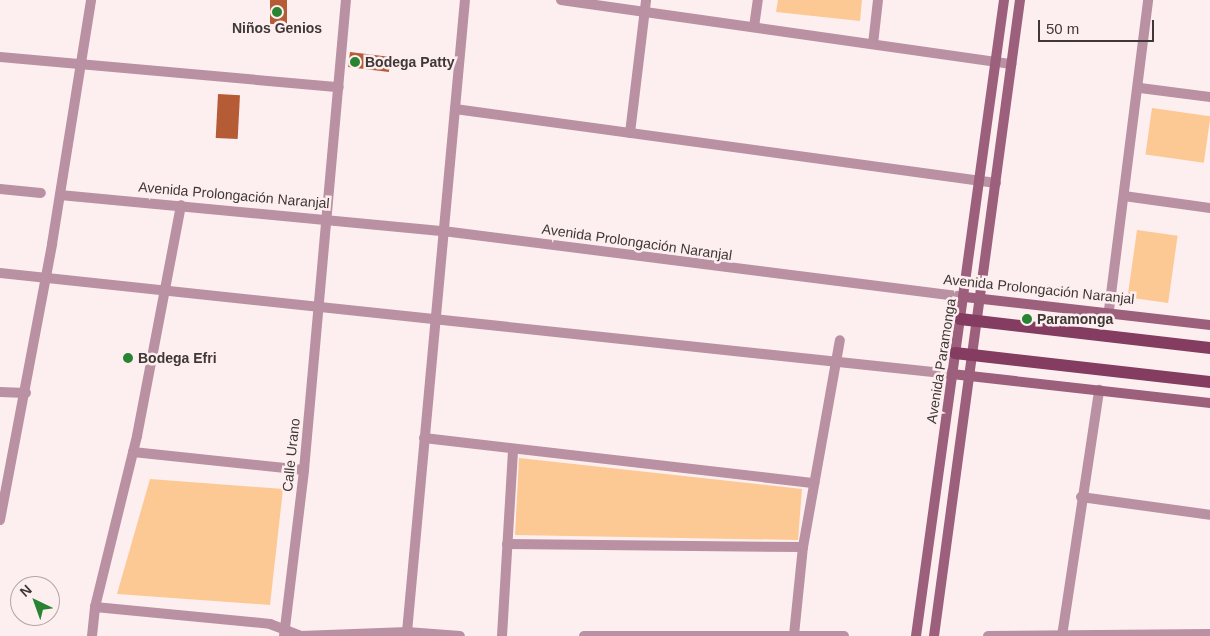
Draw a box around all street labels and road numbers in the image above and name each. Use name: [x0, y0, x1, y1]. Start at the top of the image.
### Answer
street label: Avenida Prolongación Naranjal: [138, 178, 330, 212]
street label: Avenida Prolongación Naranjal: [541, 220, 733, 264]
street label: Avenida Prolongación Naranjal: [943, 271, 1135, 307]
street label: Avenida Paramonga: [923, 297, 959, 425]
street label: Calle Urano: [279, 417, 303, 493]

